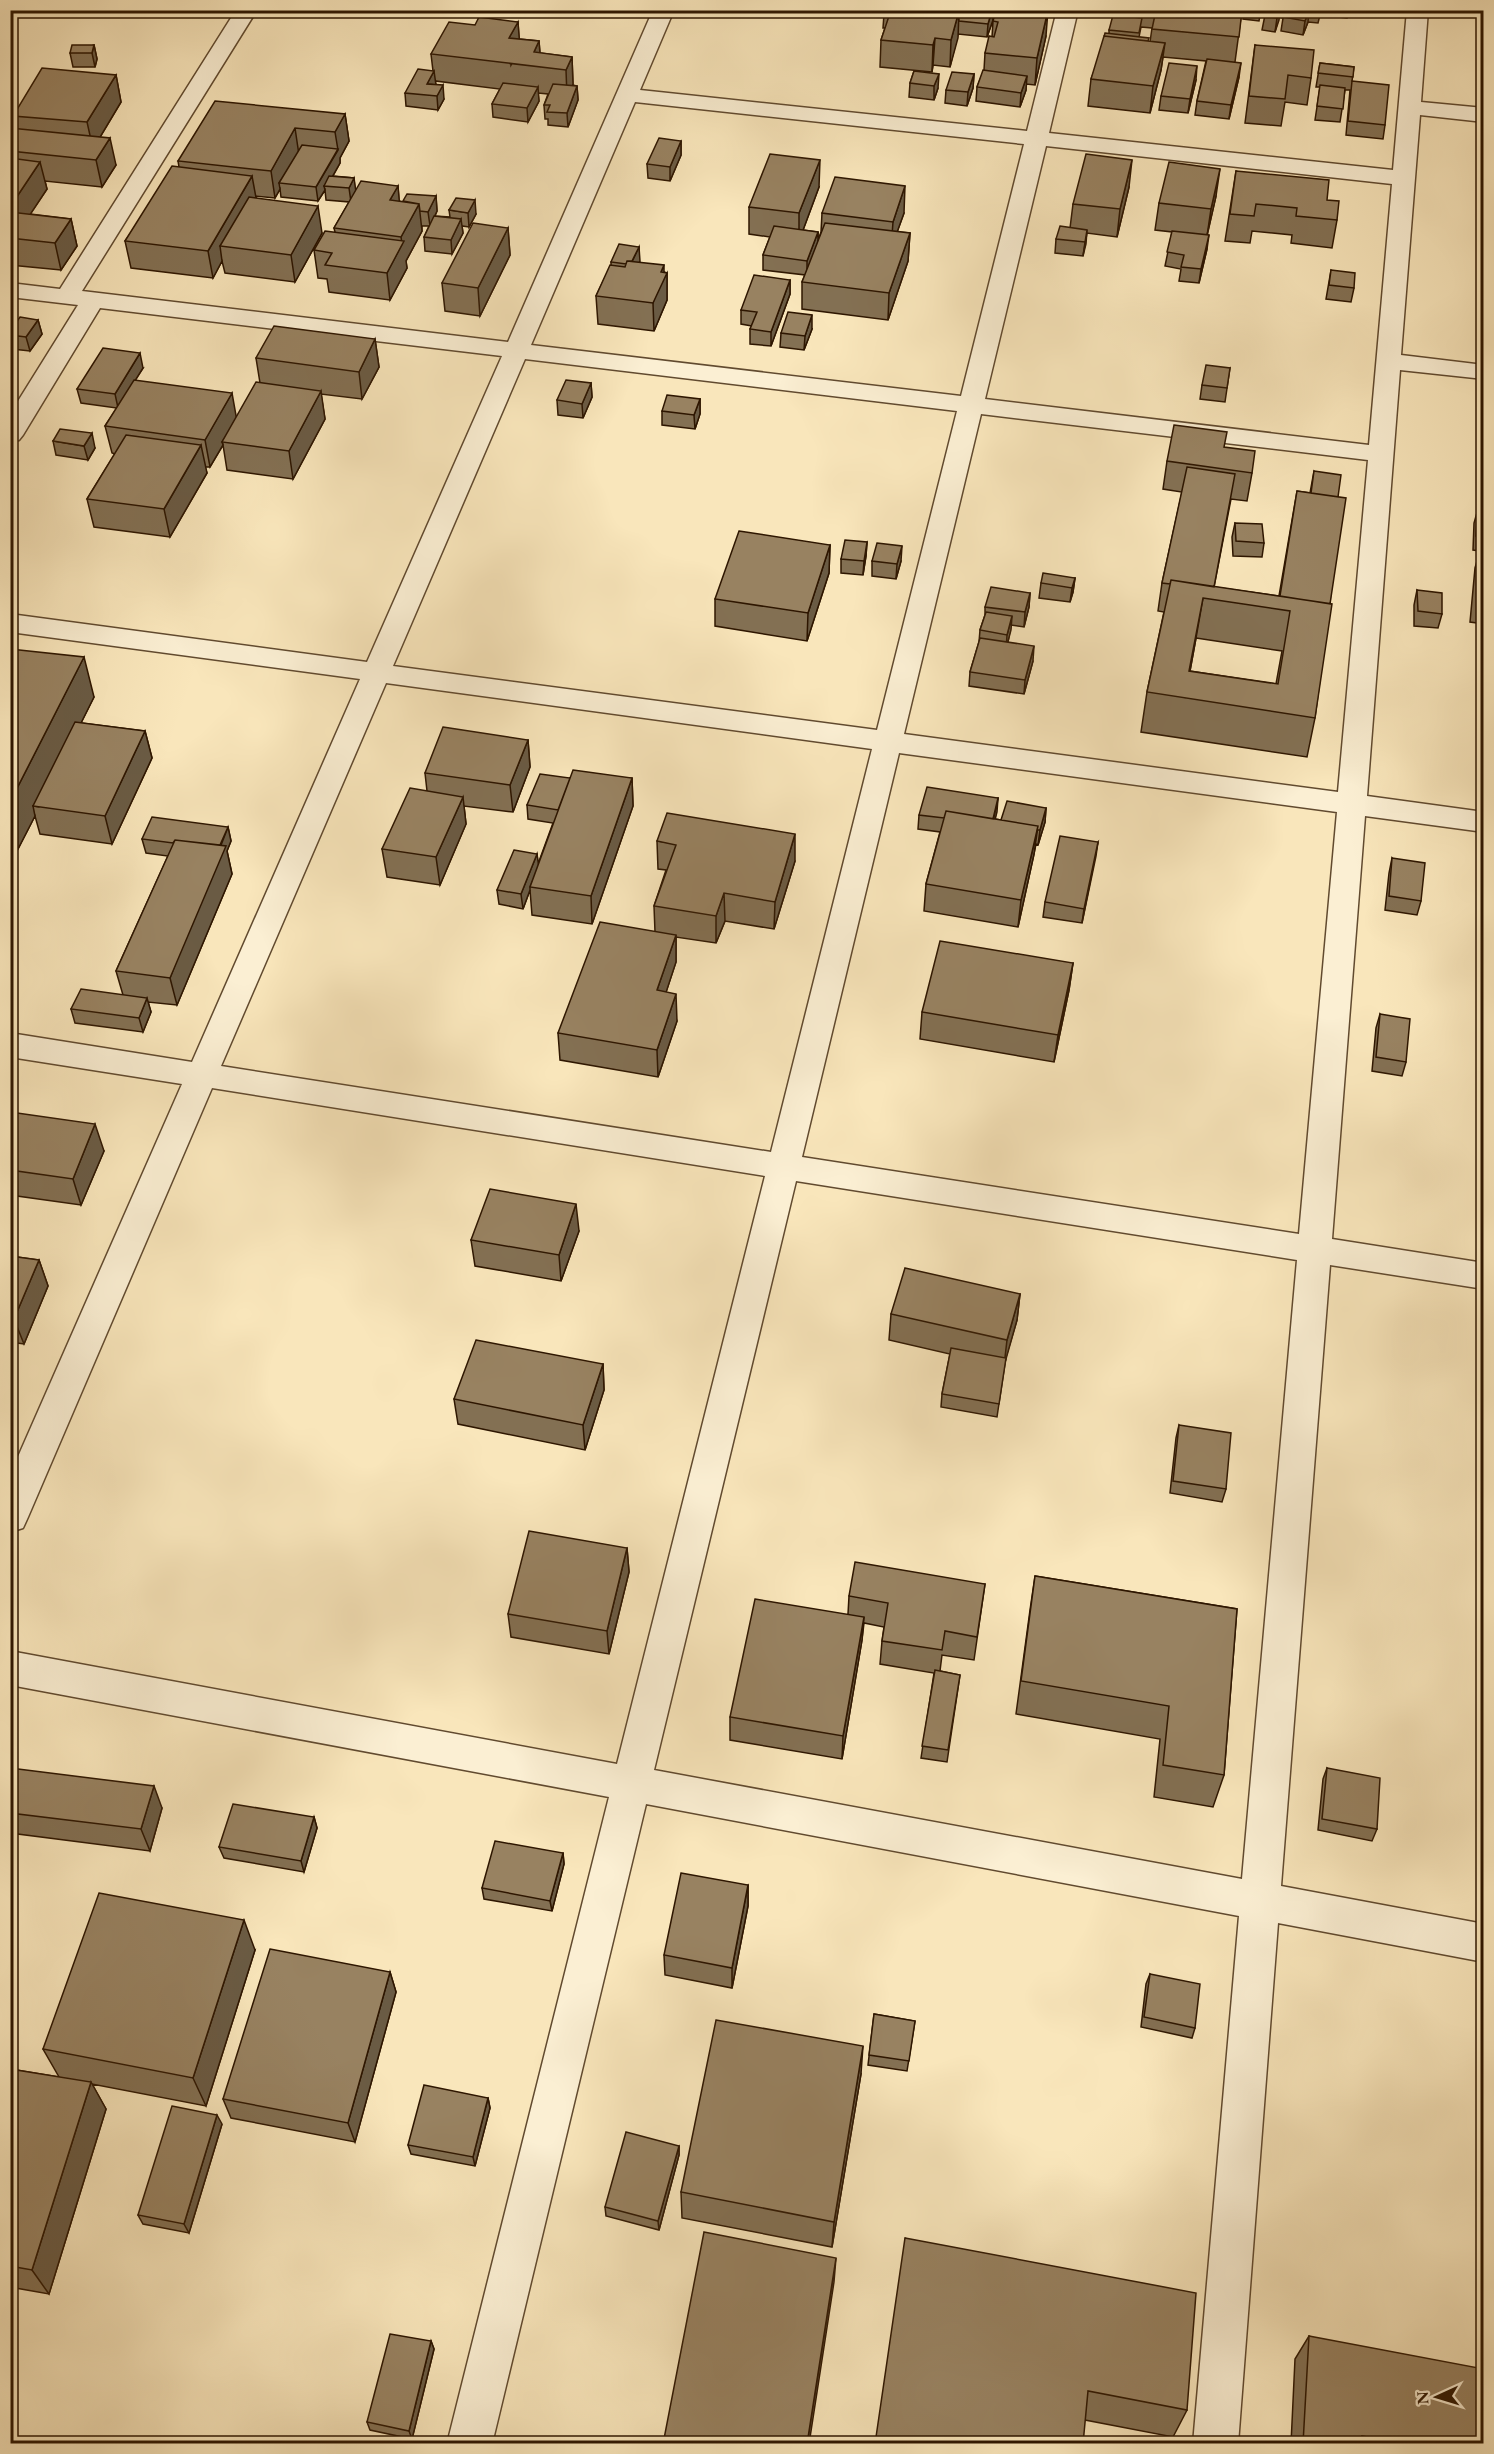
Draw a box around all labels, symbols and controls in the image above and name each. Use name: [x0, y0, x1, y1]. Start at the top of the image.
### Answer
north arrow: [1407, 2367, 1467, 2427]
text: N: [1412, 2391, 1433, 2405]

